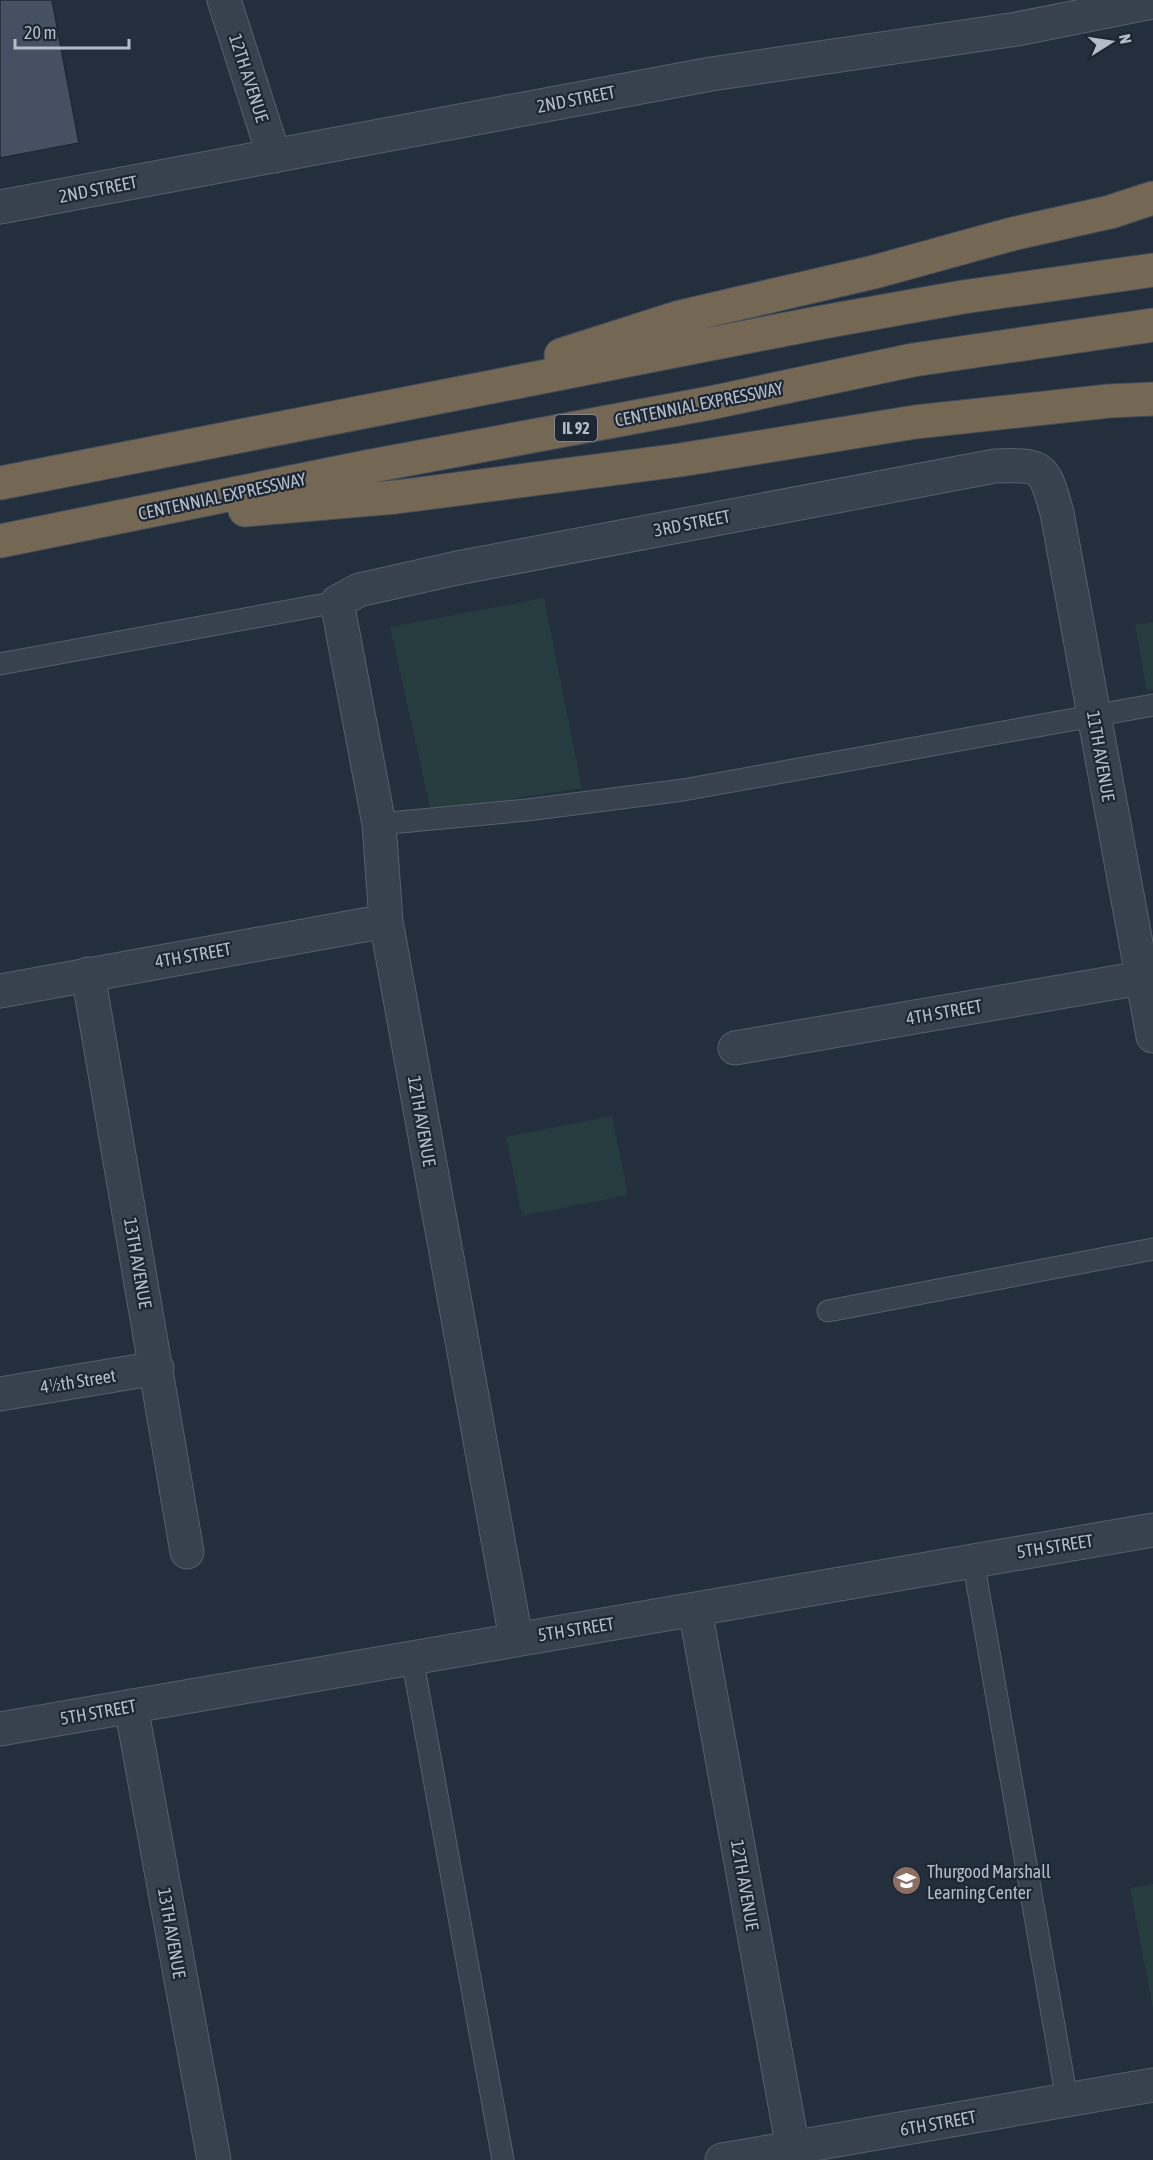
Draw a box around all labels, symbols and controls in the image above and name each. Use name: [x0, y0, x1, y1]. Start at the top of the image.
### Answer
scale bar: [15, 12, 129, 50]
north arrow: [1081, 12, 1141, 72]
text: 20 m: [24, 22, 56, 43]
street label: 12TH AVENUE: [225, 31, 273, 125]
text: N: [1116, 32, 1135, 45]
street label: 2ND STREET: [535, 81, 617, 117]
street label: 2ND STREET: [57, 171, 139, 207]
street label: CENTENNIAL EXPRESSWAY: [613, 377, 785, 431]
road number: IL 92: [555, 415, 597, 441]
street label: CENTENNIAL EXPRESSWAY: [136, 468, 308, 524]
street label: 3RD STREET: [652, 505, 732, 541]
street label: 11TH AVENUE: [1083, 709, 1119, 803]
street label: 4TH STREET: [153, 938, 233, 972]
street label: 4TH STREET: [904, 995, 984, 1029]
street label: 12TH AVENUE: [404, 1074, 440, 1168]
street label: 13TH AVENUE: [120, 1216, 156, 1310]
street label: 4½th Street: [39, 1365, 117, 1397]
street label: 5TH STREET: [1015, 1530, 1095, 1562]
street label: 5TH STREET: [536, 1613, 616, 1645]
street label: 5TH STREET: [58, 1695, 138, 1729]
street label: 12TH AVENUE: [727, 1838, 763, 1932]
place label: Thurgood Marshall Learning Center: [927, 1861, 1051, 1903]
school or university icon: Thurgood Marshall Learning Center: [890, 1865, 922, 1897]
street label: 13TH AVENUE: [154, 1886, 190, 1980]
street label: 6TH STREET: [898, 2106, 978, 2140]

